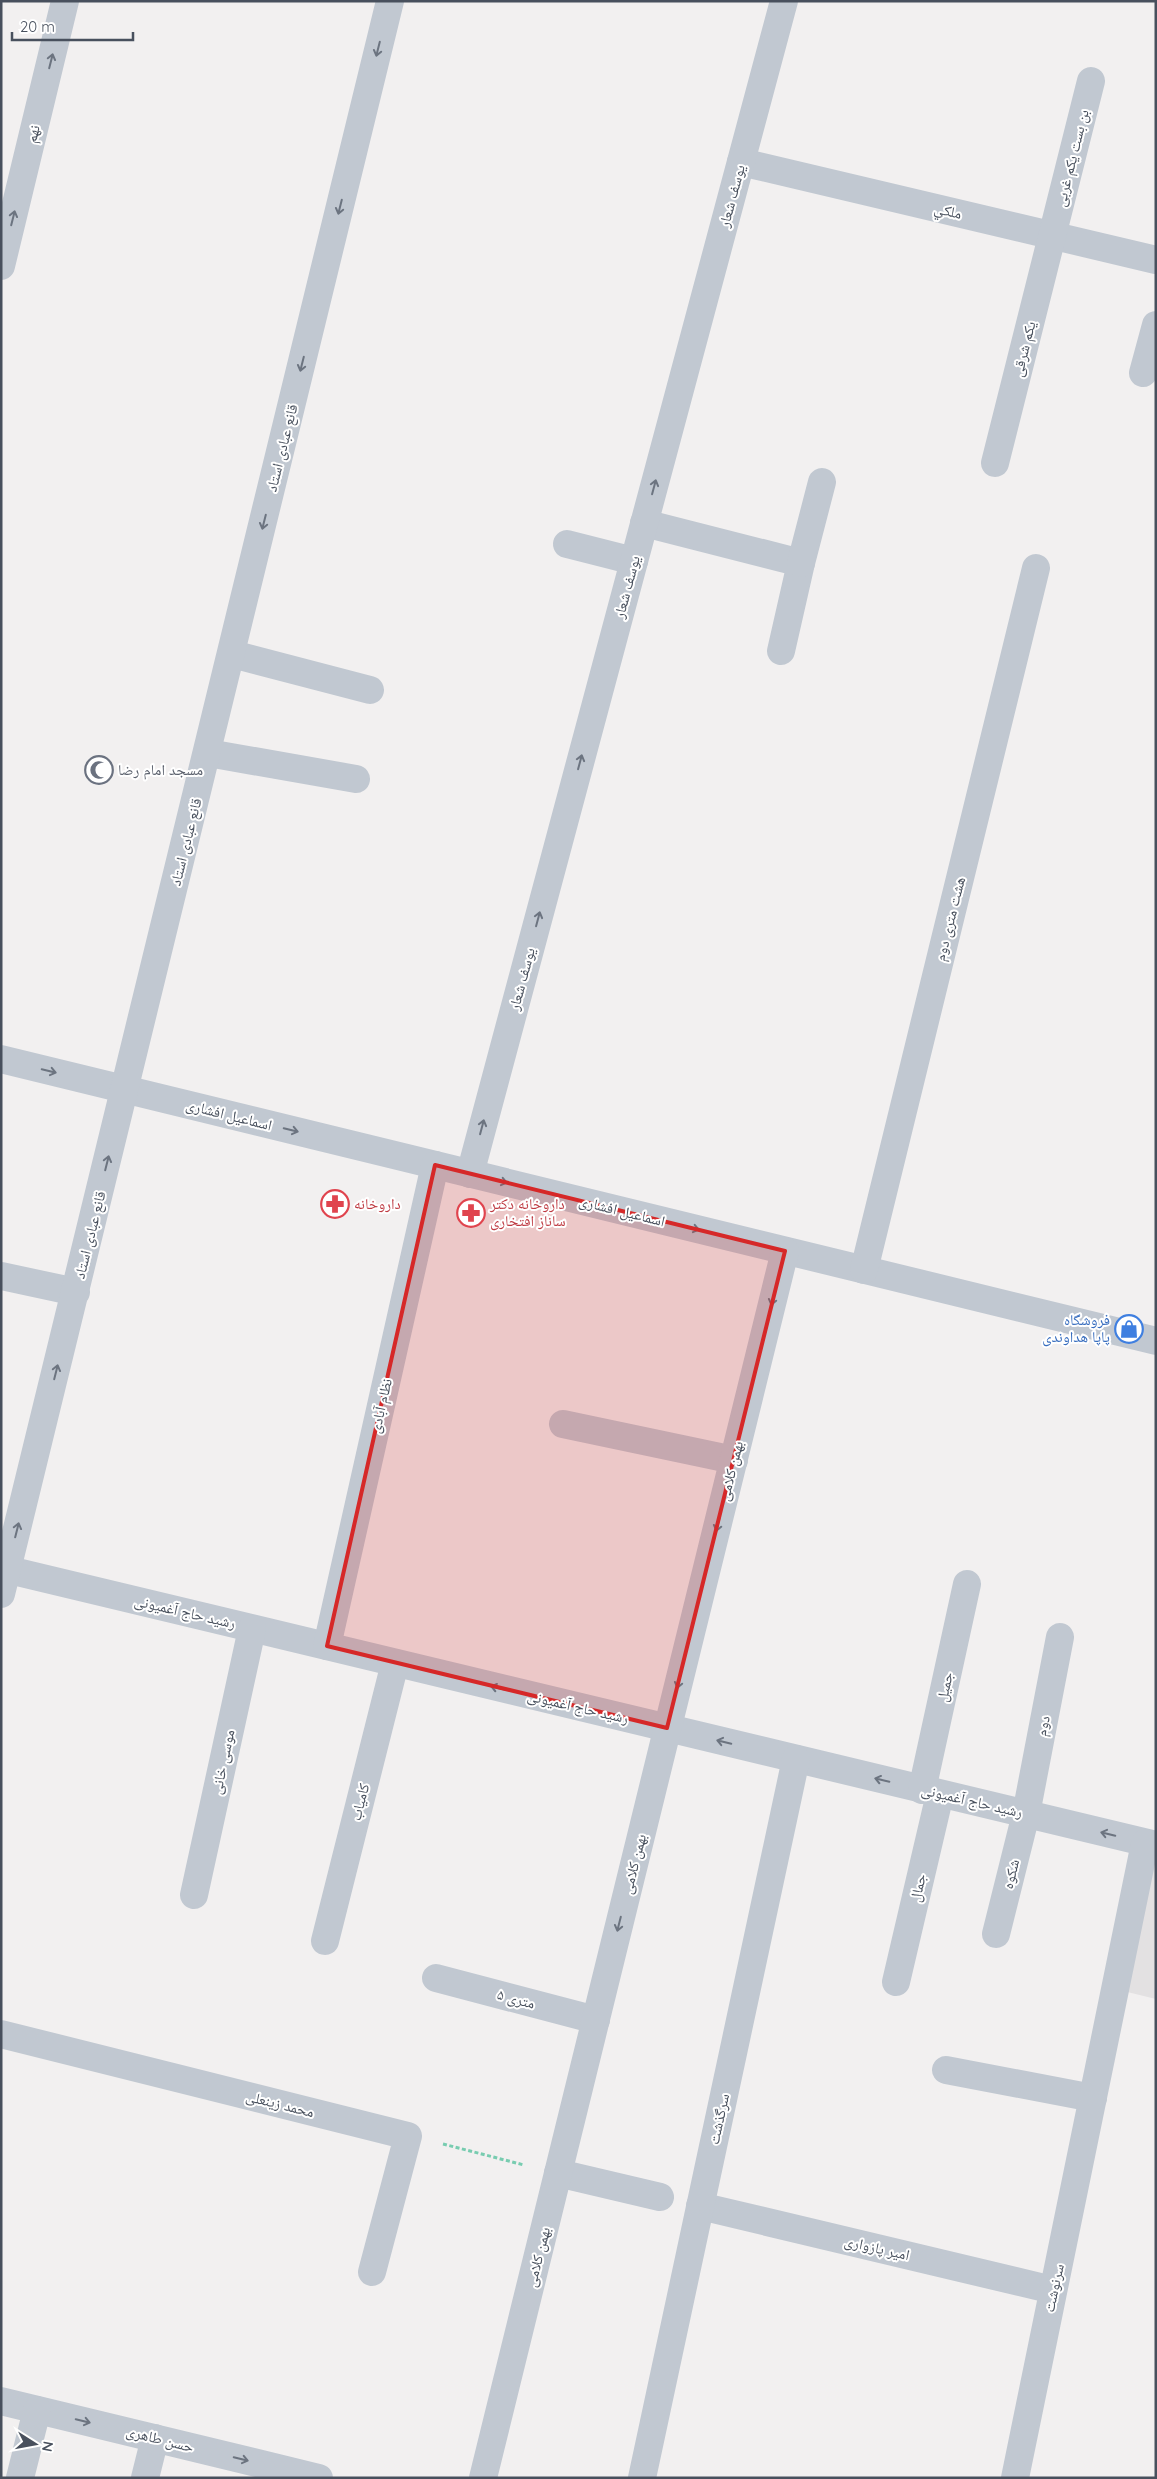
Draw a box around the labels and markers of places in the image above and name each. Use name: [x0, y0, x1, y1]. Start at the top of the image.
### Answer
mosque icon: مسجد امام رضا: [84, 755, 114, 785]
place label: مسجد امام رضا: [118, 760, 203, 780]
pharmacy icon: داروخانه: [320, 1189, 350, 1219]
place label: داروخانه: [354, 1194, 401, 1213]
place label: داروخانه دكتر ساناز افتخارى: [489, 1194, 566, 1231]
pharmacy icon: داروخانه دكتر ساناز افتخارى: [456, 1198, 486, 1228]
place label: فروشگاه پاپا هداوندی: [1042, 1310, 1110, 1347]
shop icon: فروشگاه پاپا هداوندی: [1114, 1314, 1144, 1344]

